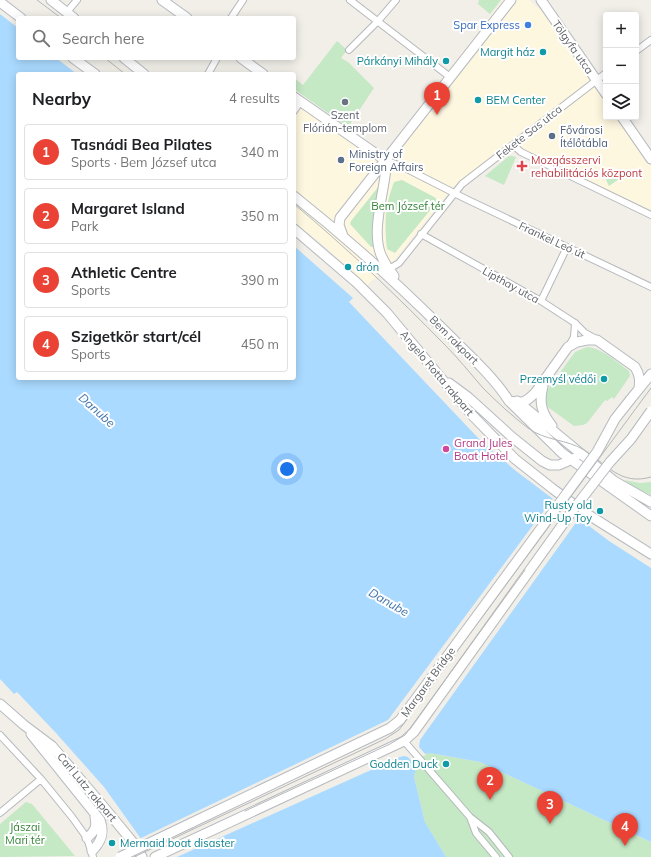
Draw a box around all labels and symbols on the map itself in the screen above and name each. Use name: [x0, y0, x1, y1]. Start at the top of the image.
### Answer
street label: Tölgyfa utca: [549, 17, 597, 77]
place label: Spar Express: [453, 18, 520, 32]
marker: Spar Express: [523, 20, 533, 30]
place label: Margit ház: [480, 45, 535, 59]
marker: Margit ház: [538, 47, 548, 57]
place label: Párkányi Mihály: [357, 54, 438, 68]
marker: Párkányi Mihály: [441, 56, 451, 66]
pin: 1: [424, 82, 450, 115]
place label: BEM Center: [486, 93, 546, 107]
marker: BEM Center: [473, 95, 483, 105]
marker: Szent Flórián-templom: [340, 97, 350, 107]
street label: Fekete Sas utca: [493, 102, 565, 162]
place label: Szent Flórián-templom: [303, 108, 387, 135]
place label: Fővárosi Ítélőtábla: [560, 123, 608, 150]
marker: Fővárosi Ítélőtábla: [547, 131, 557, 141]
place label: Ministry of Foreign Affairs: [349, 147, 424, 174]
place label: Mozgásszervi rehabilitációs központ: [531, 153, 642, 180]
marker: Ministry of Foreign Affairs: [336, 155, 346, 165]
marker: Mozgásszervi rehabilitációs központ: [516, 160, 528, 172]
park label: Bem József tér: [371, 199, 445, 213]
street label: Frankel Leó út: [517, 219, 587, 261]
place label: drón: [356, 260, 379, 274]
marker: drón: [343, 262, 353, 272]
street label: Lipthay utca: [480, 264, 542, 306]
street label: Bem rakpart: [427, 313, 482, 368]
street label: Angelo Rotta rakpart: [397, 327, 477, 419]
place label: Przemyśl védői: [520, 372, 596, 386]
marker: Przemyśl védői: [599, 374, 609, 384]
water label: Danube: [76, 390, 119, 431]
place label: Grand Jules Boat Hotel: [454, 436, 513, 463]
marker: Grand Jules Boat Hotel: [441, 444, 451, 454]
your location: [277, 459, 297, 479]
place label: Rusty old Wind-Up Toy: [524, 498, 592, 525]
marker: Rusty old Wind-Up Toy: [595, 506, 605, 516]
water label: Danube: [366, 585, 412, 620]
street label: Margaret Bridge: [398, 644, 458, 720]
street label: Carl Lutz rakpart: [54, 750, 120, 824]
place label: Godden Duck: [370, 757, 438, 771]
marker: Godden Duck: [441, 759, 451, 769]
pin: 2: [477, 767, 503, 800]
pin: 3: [537, 791, 563, 824]
pin: 4: [612, 813, 638, 846]
park label: Jászai Mari tér: [5, 820, 45, 847]
place label: Mermaid boat disaster: [120, 836, 234, 850]
marker: Mermaid boat disaster: [107, 838, 117, 848]

